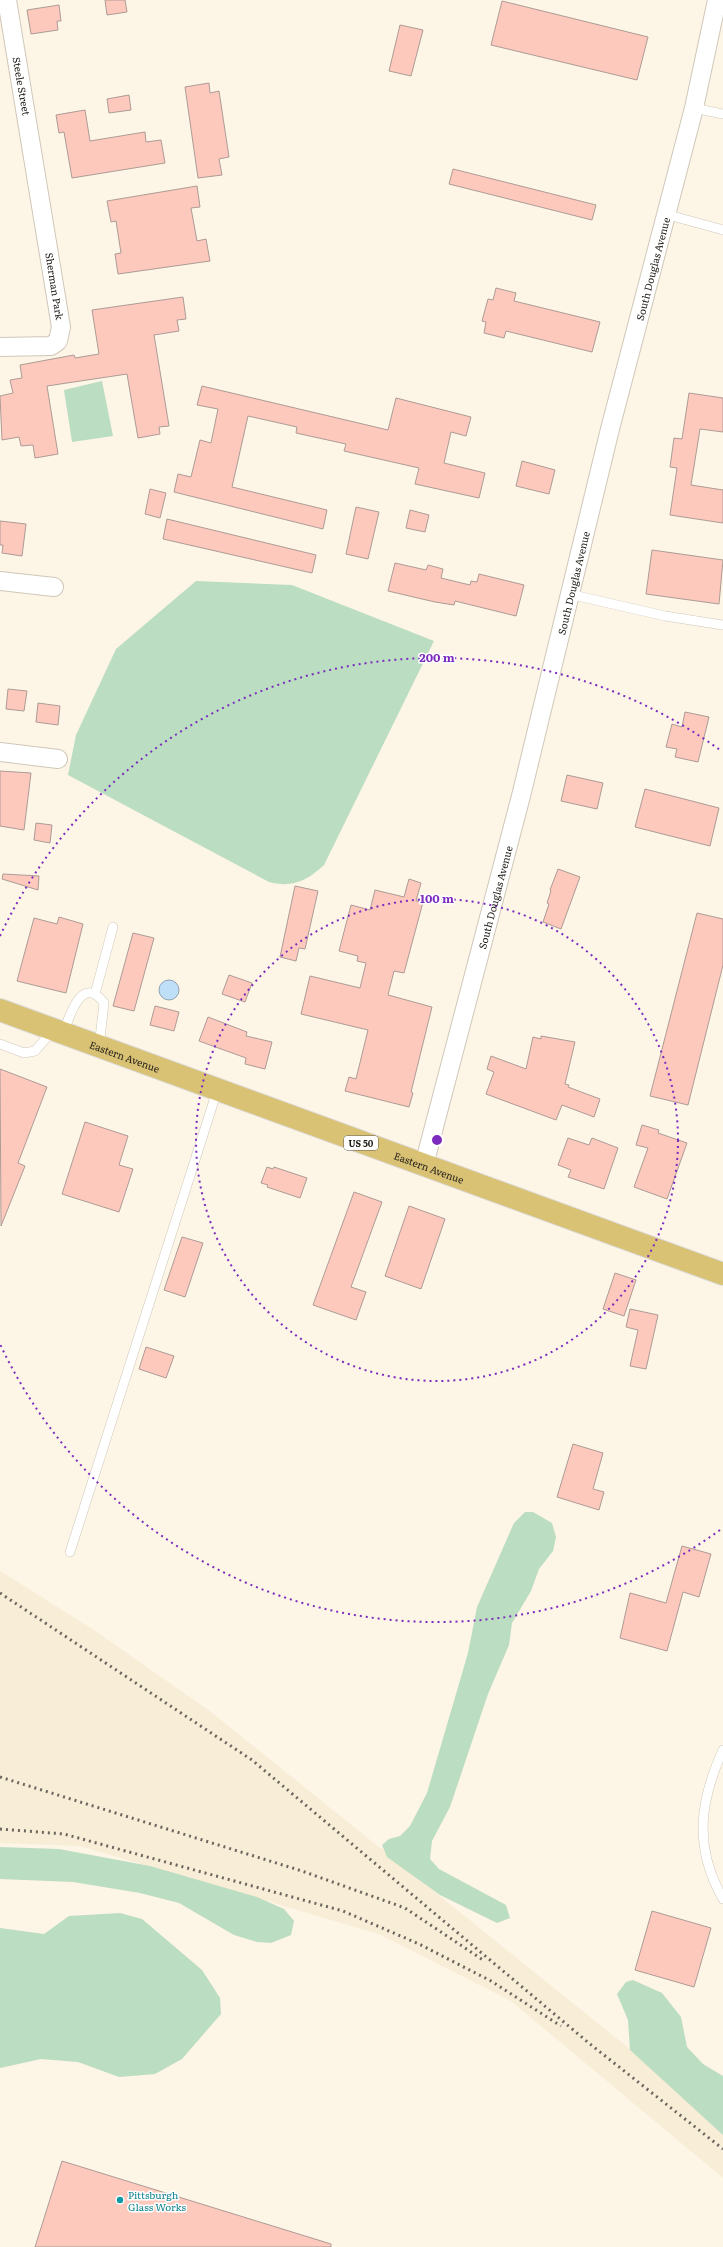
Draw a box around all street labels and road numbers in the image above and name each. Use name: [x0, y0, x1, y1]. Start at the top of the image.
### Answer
street label: Steele Street: [9, 56, 35, 116]
street label: South Douglas Avenue: [631, 215, 673, 322]
street label: Sherman Park: [42, 251, 68, 322]
street label: South Douglas Avenue: [553, 529, 593, 636]
street label: South Douglas Avenue: [474, 844, 515, 950]
street label: Eastern Avenue: [88, 1036, 162, 1075]
road number: US 50: [344, 1136, 378, 1150]
street label: Eastern Avenue: [392, 1147, 466, 1186]

